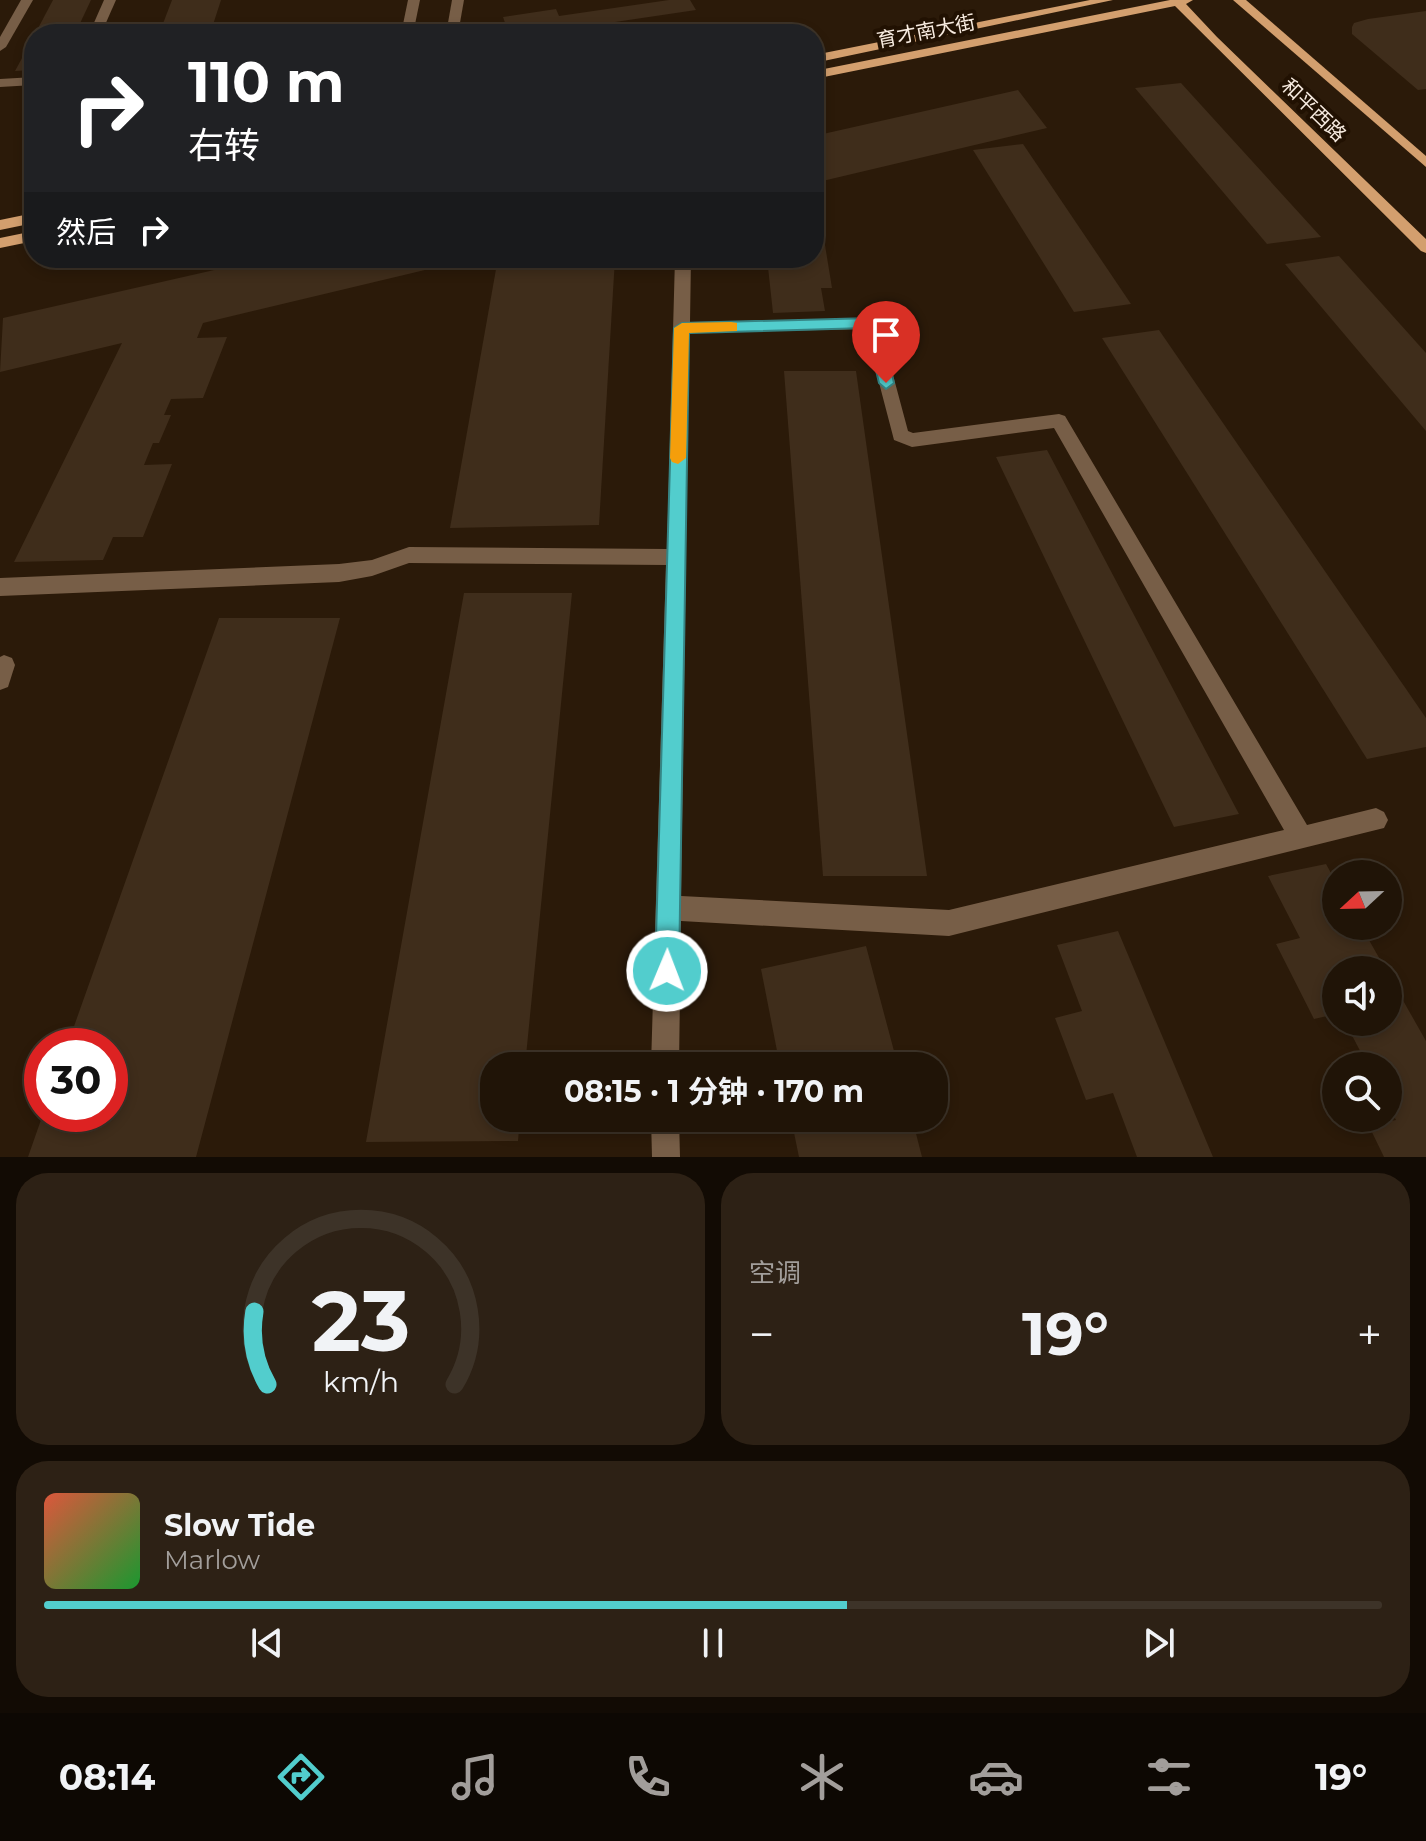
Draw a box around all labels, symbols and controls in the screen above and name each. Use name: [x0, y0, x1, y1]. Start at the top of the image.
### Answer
street label: 育才南大街: [875, 10, 977, 52]
text: 110 m: [188, 48, 345, 116]
icon: right: [56, 56, 160, 160]
street label: 和平西路: [1277, 74, 1351, 146]
text: 右转: [188, 123, 260, 167]
icon: right: [132, 208, 176, 252]
text: 然后: [56, 214, 116, 251]
pin: [852, 301, 920, 383]
icon: arrive: [864, 313, 908, 357]
north arrow: [1322, 860, 1402, 940]
map controls: [1322, 860, 1402, 1132]
position arrow: [625, 929, 709, 1013]
button: sound: [1322, 956, 1402, 1036]
speed limit sign: 30: [24, 1028, 128, 1132]
button: search: [1322, 1052, 1402, 1132]
text: 08:15 · 1 分钟 · 170 m: [564, 1073, 864, 1110]
text: 空调: [749, 1257, 801, 1289]
text: 23: [311, 1270, 410, 1372]
text: 19°: [1022, 1297, 1109, 1370]
text: −: [749, 1307, 774, 1361]
text: +: [1357, 1307, 1382, 1361]
text: km/h: [322, 1364, 399, 1399]
text: Slow Tide: [164, 1507, 315, 1544]
text: Marlow: [164, 1544, 260, 1576]
icon: previous: [245, 1621, 289, 1665]
icon: pause: [691, 1621, 735, 1665]
icon: next: [1137, 1621, 1181, 1665]
icon: directions: [273, 1749, 329, 1805]
icon: music: [447, 1749, 503, 1805]
icon: phone: [620, 1749, 676, 1805]
icon: climate: [794, 1749, 850, 1805]
icon: car: [968, 1749, 1024, 1805]
icon: filters: [1141, 1749, 1197, 1805]
text: 08:14: [59, 1755, 155, 1799]
text: 19°: [1315, 1755, 1367, 1799]

